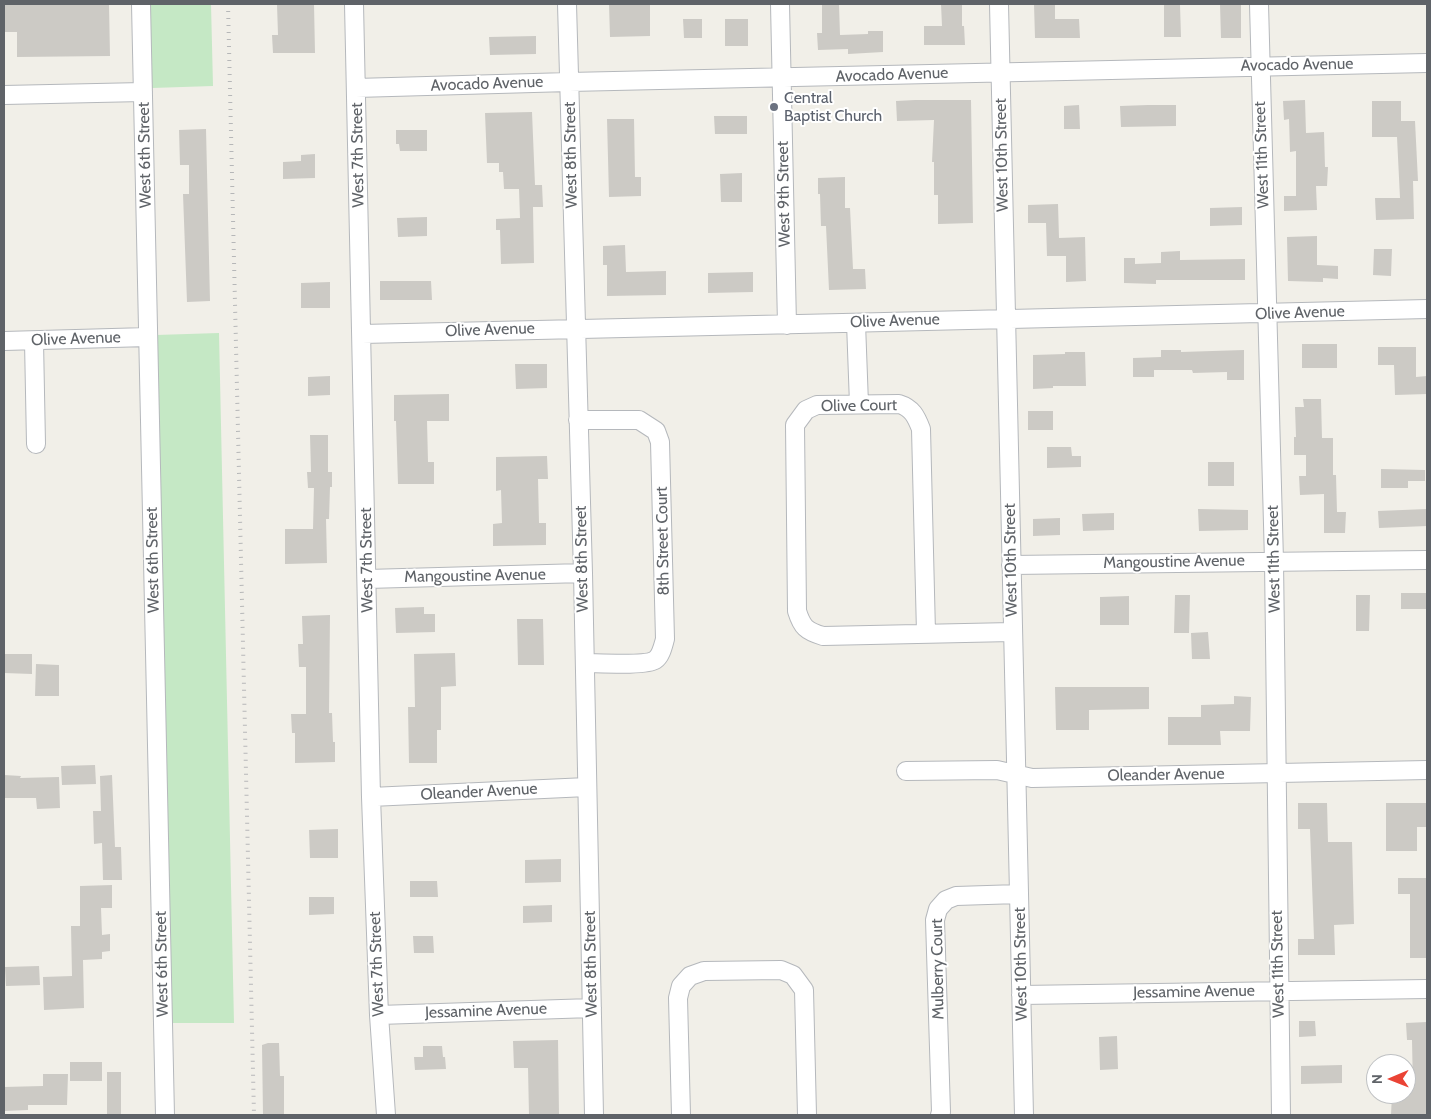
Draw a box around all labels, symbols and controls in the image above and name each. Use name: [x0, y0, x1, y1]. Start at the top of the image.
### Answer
street label: Avocado Avenue: [1240, 54, 1354, 76]
street label: Avocado Avenue: [835, 63, 949, 87]
street label: Avocado Avenue: [430, 72, 544, 96]
place label: Central Baptist Church: [784, 88, 882, 126]
street label: West 10th Street: [991, 98, 1013, 212]
street label: West 8th Street: [560, 101, 582, 209]
marker: Central Baptist Church: [768, 101, 780, 113]
street label: West 11th Street: [1251, 101, 1273, 209]
street label: West 6th Street: [134, 102, 156, 208]
street label: West 7th Street: [347, 102, 369, 208]
street label: West 9th Street: [773, 141, 795, 247]
street label: Olive Avenue: [1255, 302, 1345, 324]
street label: Olive Avenue: [850, 310, 940, 332]
street label: Olive Avenue: [445, 319, 535, 341]
street label: Olive Avenue: [31, 328, 121, 350]
street label: Olive Court: [821, 396, 897, 416]
street label: 8th Street Court: [652, 486, 674, 596]
street label: West 10th Street: [1000, 503, 1022, 617]
street label: West 8th Street: [571, 505, 593, 613]
street label: West 11th Street: [1263, 505, 1285, 613]
street label: West 6th Street: [142, 507, 164, 613]
street label: West 7th Street: [356, 507, 378, 613]
street label: Mangoustine Avenue: [1103, 551, 1245, 573]
street label: Mangoustine Avenue: [404, 565, 546, 587]
street label: Oleander Avenue: [1107, 764, 1225, 786]
street label: Oleander Avenue: [420, 779, 538, 805]
street label: West 10th Street: [1010, 907, 1032, 1021]
street label: West 8th Street: [580, 910, 602, 1018]
street label: West 11th Street: [1267, 910, 1289, 1018]
street label: West 6th Street: [151, 911, 173, 1017]
street label: West 7th Street: [366, 911, 388, 1017]
street label: Mulberry Court: [928, 918, 948, 1020]
street label: Jessamine Avenue: [1133, 981, 1255, 1003]
street label: Jessamine Avenue: [425, 999, 547, 1023]
north arrow: [1366, 1054, 1416, 1104]
text: N: [1368, 1074, 1386, 1084]

